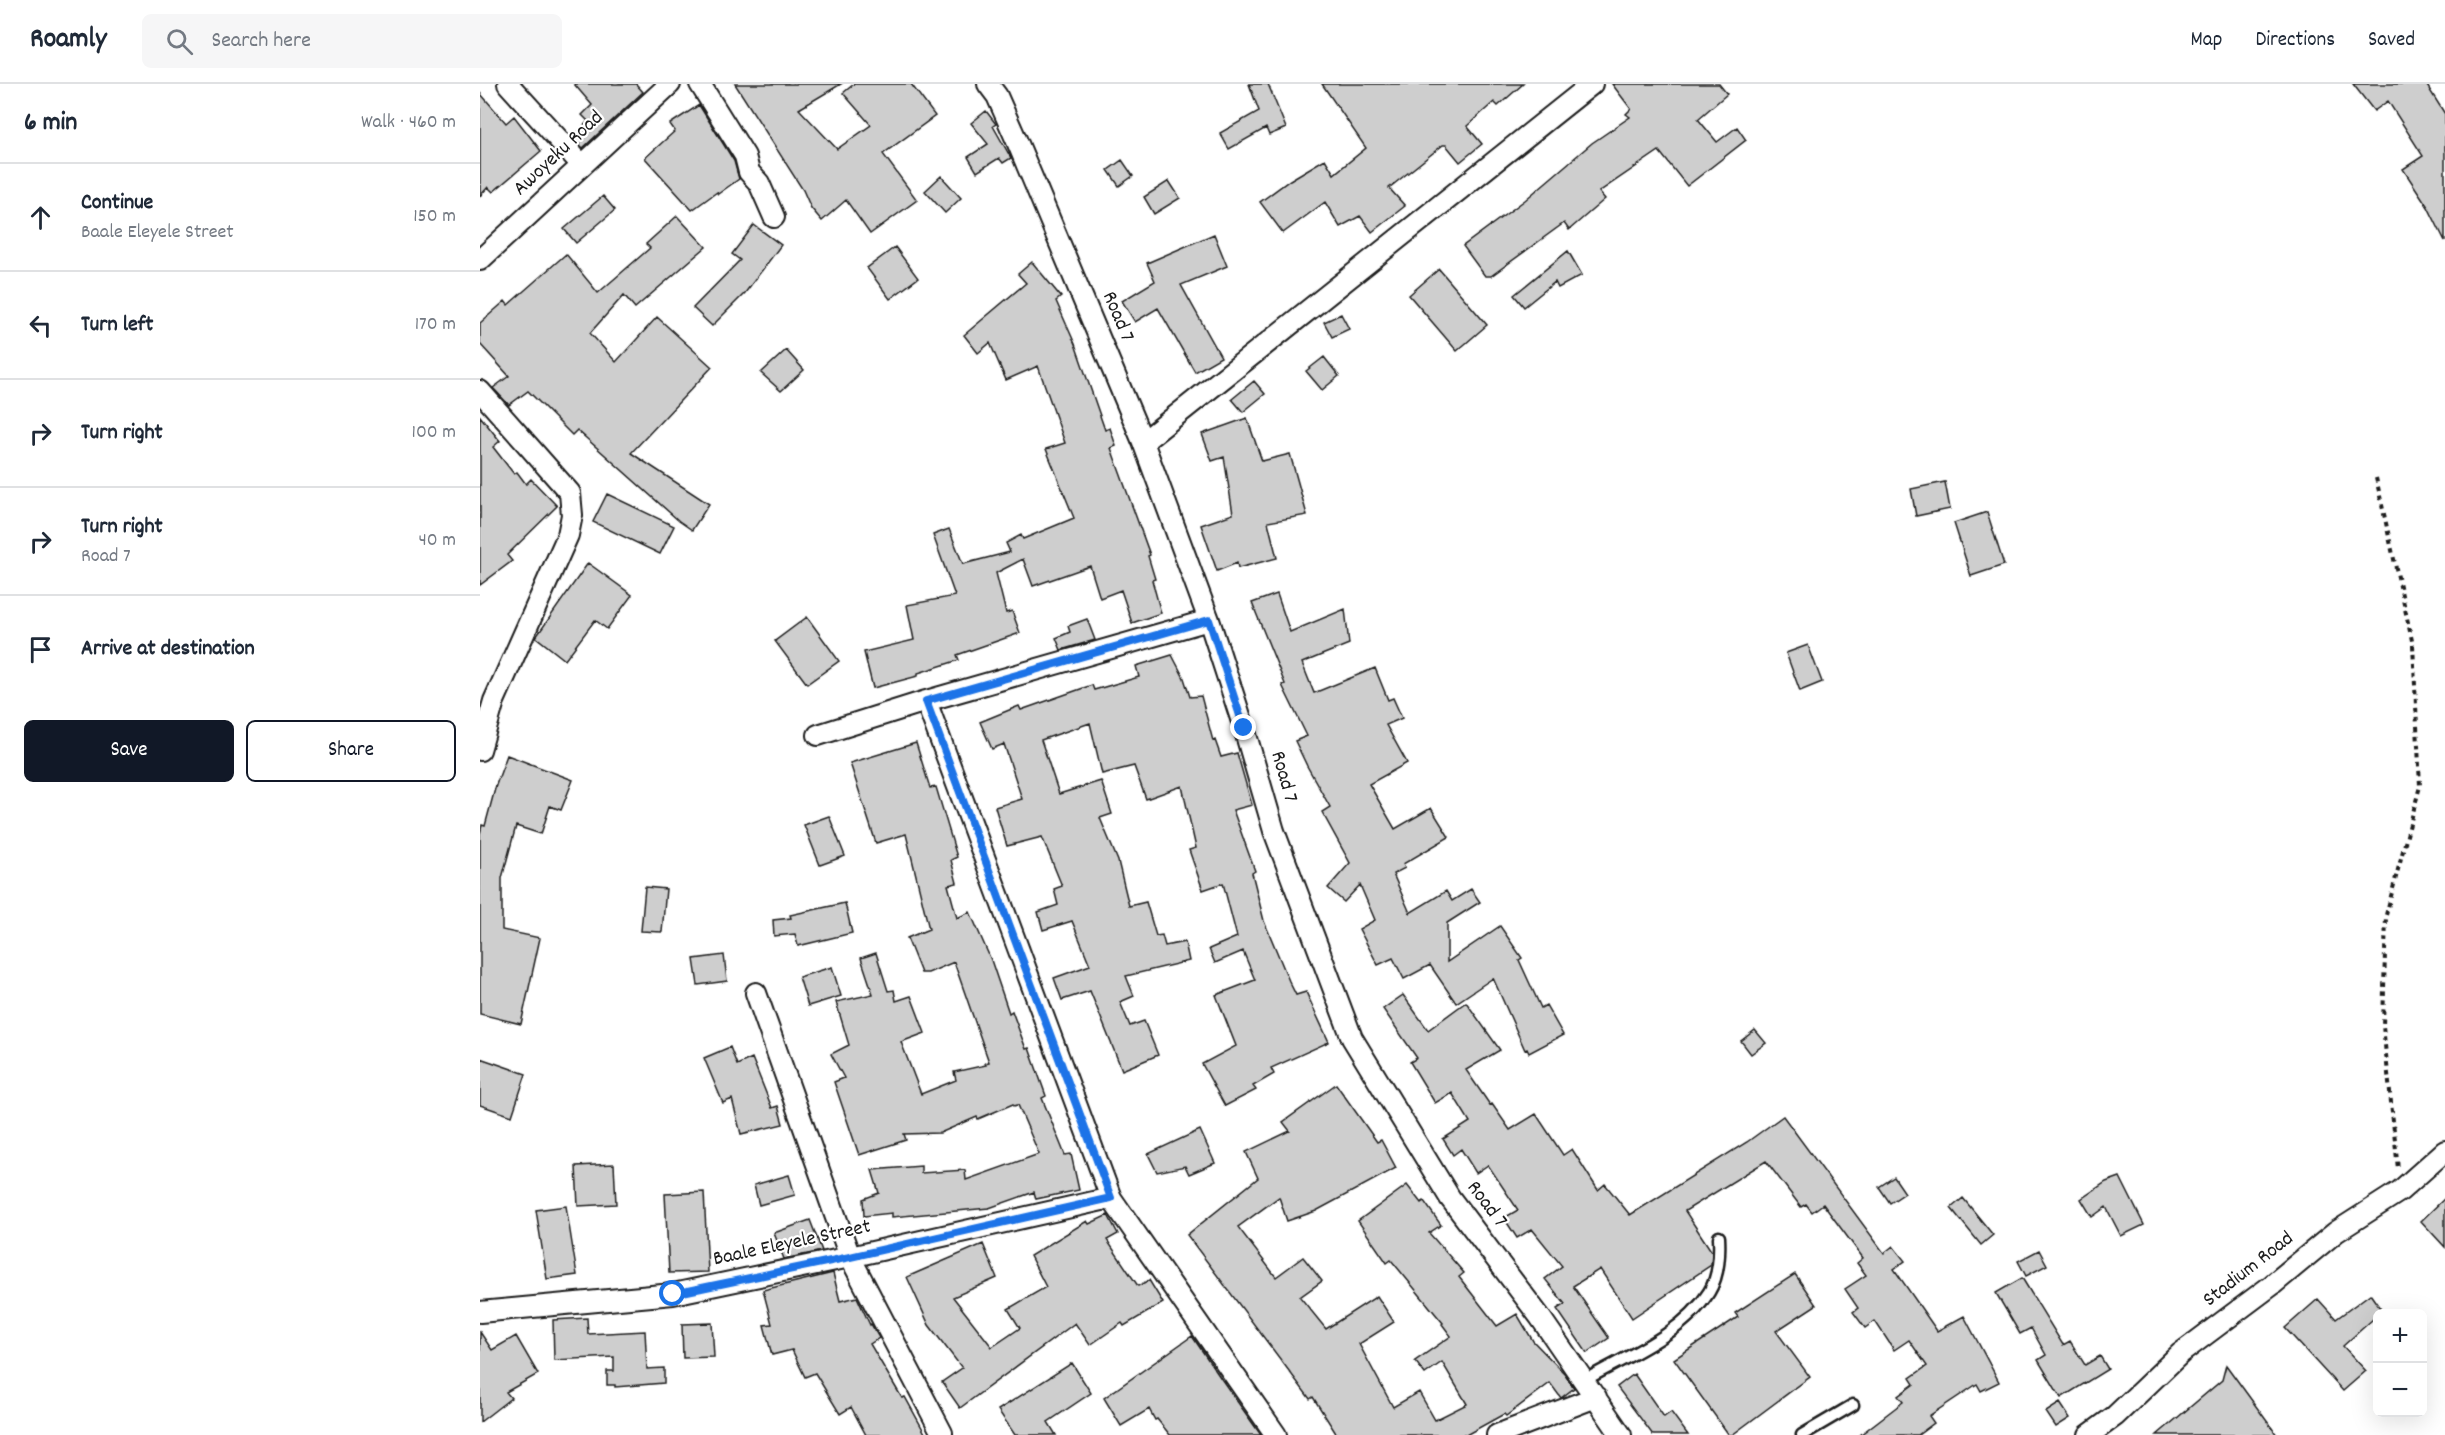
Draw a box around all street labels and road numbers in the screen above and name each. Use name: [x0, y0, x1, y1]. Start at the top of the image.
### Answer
street label: Awoyeku Road: [507, 104, 611, 204]
street label: Road 7: [1093, 287, 1141, 347]
street label: Road 7: [1261, 748, 1305, 806]
street label: Road 7: [1458, 1175, 1514, 1235]
street label: Baale Eleyele Street: [710, 1213, 874, 1275]
street label: Stadium Road: [2197, 1225, 2301, 1315]

